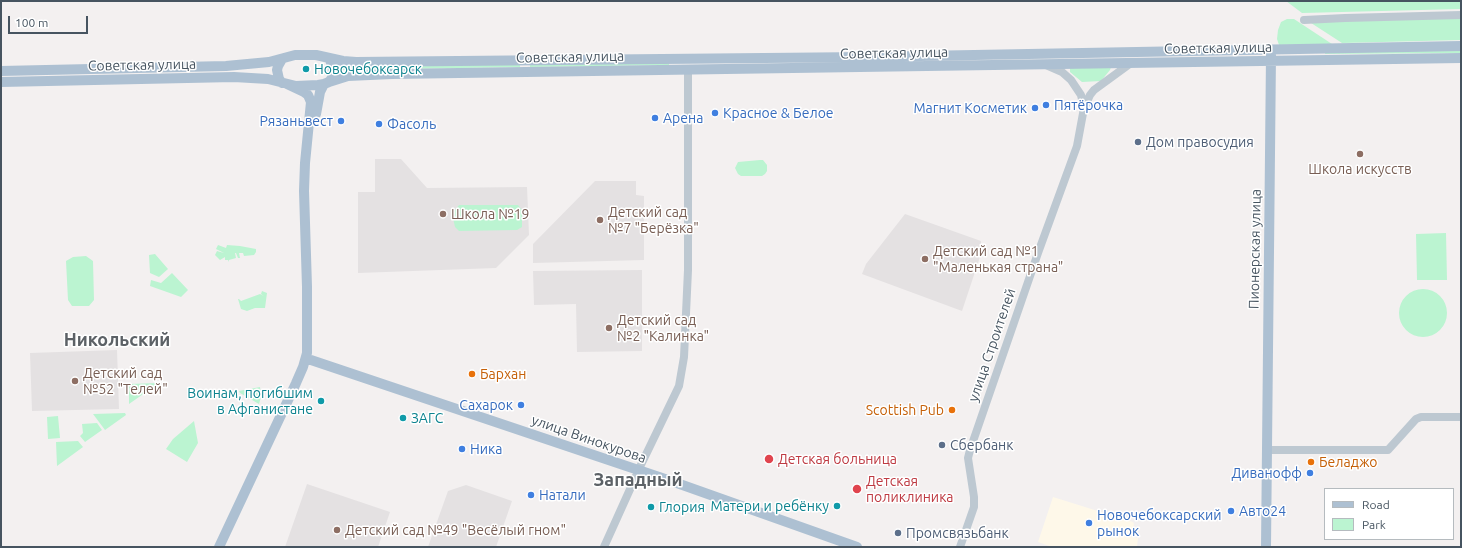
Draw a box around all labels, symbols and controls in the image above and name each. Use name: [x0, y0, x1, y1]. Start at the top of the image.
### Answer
scale bar: [10, 8, 90, 34]
text: 100 m: [15, 16, 48, 29]
street label: Советская улица: [1164, 39, 1272, 57]
street label: Советская улица: [840, 44, 948, 62]
street label: Советская улица: [516, 48, 624, 66]
street label: Советская улица: [88, 56, 196, 74]
place label: Новочебоксарск: [314, 61, 422, 77]
marker: Новочебоксарск: [301, 64, 311, 74]
place label: Пятёрочка: [1054, 97, 1123, 113]
place label: Магнит Косметик: [913, 100, 1027, 116]
marker: Пятёрочка: [1041, 100, 1051, 110]
marker: Магнит Косметик: [1030, 103, 1040, 113]
place label: Красное & Белое: [723, 105, 834, 121]
marker: Красное & Белое: [710, 108, 720, 118]
place label: Арена: [663, 110, 703, 126]
place label: Рязаньвест: [259, 113, 333, 129]
marker: Арена: [650, 113, 660, 123]
marker: Рязаньвест: [336, 116, 346, 126]
place label: Фасоль: [387, 116, 436, 132]
marker: Фасоль: [374, 119, 384, 129]
place label: Дом правосудия: [1146, 134, 1254, 150]
marker: Дом правосудия: [1133, 137, 1143, 147]
marker: Школа искусств: [1355, 149, 1365, 159]
place label: Школа искусств: [1308, 161, 1412, 177]
street label: Пионерская улица: [1246, 189, 1264, 309]
place label: Детский сад №7 "Берёзка": [608, 204, 699, 236]
place label: Школа №19: [451, 206, 530, 222]
marker: Школа №19: [438, 209, 448, 219]
marker: Детский сад №7 "Берёзка": [595, 215, 605, 225]
place label: Детский сад №1 "Маленькая страна": [933, 243, 1063, 276]
marker: Детский сад №1 "Маленькая страна": [920, 254, 930, 264]
street label: улица Строителей: [965, 286, 1019, 404]
place label: Детский сад №2 "Калинка": [617, 312, 709, 344]
marker: Детский сад №2 "Калинка": [604, 323, 614, 333]
district label: Никольский: [64, 329, 170, 351]
place label: Детский сад №52 "Телей": [83, 365, 168, 398]
place label: Бархан: [480, 366, 526, 382]
marker: Бархан: [467, 369, 477, 379]
marker: Детский сад №52 "Телей": [70, 376, 80, 386]
place label: Воинам, погибшим в Афганистане: [187, 385, 313, 418]
marker: Воинам, погибшим в Афганистане: [316, 396, 326, 406]
place label: Сахарок: [459, 397, 513, 413]
marker: Сахарок: [516, 400, 526, 410]
place label: Scottish Pub: [866, 402, 944, 418]
marker: Scottish Pub: [947, 405, 957, 415]
place label: ЗАГС: [411, 410, 443, 426]
street label: улица Винокурова: [529, 411, 649, 467]
marker: ЗАГС: [398, 413, 408, 423]
place label: Сбербанк: [950, 437, 1013, 453]
marker: Сбербанк: [937, 440, 947, 450]
place label: Ника: [470, 441, 502, 457]
marker: Ника: [457, 444, 467, 454]
place label: Детская больница: [778, 451, 897, 467]
marker: Детская больница: [763, 453, 775, 465]
place label: Беладжо: [1319, 454, 1378, 470]
marker: Беладжо: [1306, 457, 1316, 467]
place label: Диванофф: [1231, 465, 1302, 481]
marker: Диванофф: [1305, 468, 1315, 478]
district label: Западный: [594, 469, 682, 491]
place label: Детская поликлиника: [866, 473, 954, 506]
marker: Детская поликлиника: [851, 483, 863, 495]
place label: Натали: [539, 487, 586, 503]
legend: [1324, 488, 1454, 540]
marker: Натали: [526, 490, 536, 500]
place label: Матери и ребёнку: [711, 498, 829, 514]
text: Road: [1362, 498, 1390, 511]
place label: Глория: [659, 499, 705, 515]
marker: Матери и ребёнку: [832, 501, 842, 511]
marker: Глория: [646, 502, 656, 512]
place label: Авто24: [1239, 503, 1286, 519]
marker: Авто24: [1226, 506, 1236, 516]
place label: Новочебоксарский рынок: [1097, 507, 1222, 540]
marker: Новочебоксарский рынок: [1084, 518, 1094, 528]
text: Park: [1362, 518, 1386, 531]
place label: Детский сад №49 "Весёлый гном": [345, 522, 566, 538]
marker: Детский сад №49 "Весёлый гном": [332, 525, 342, 535]
place label: Промсвязьбанк: [906, 525, 1009, 541]
marker: Промсвязьбанк: [893, 528, 903, 538]

